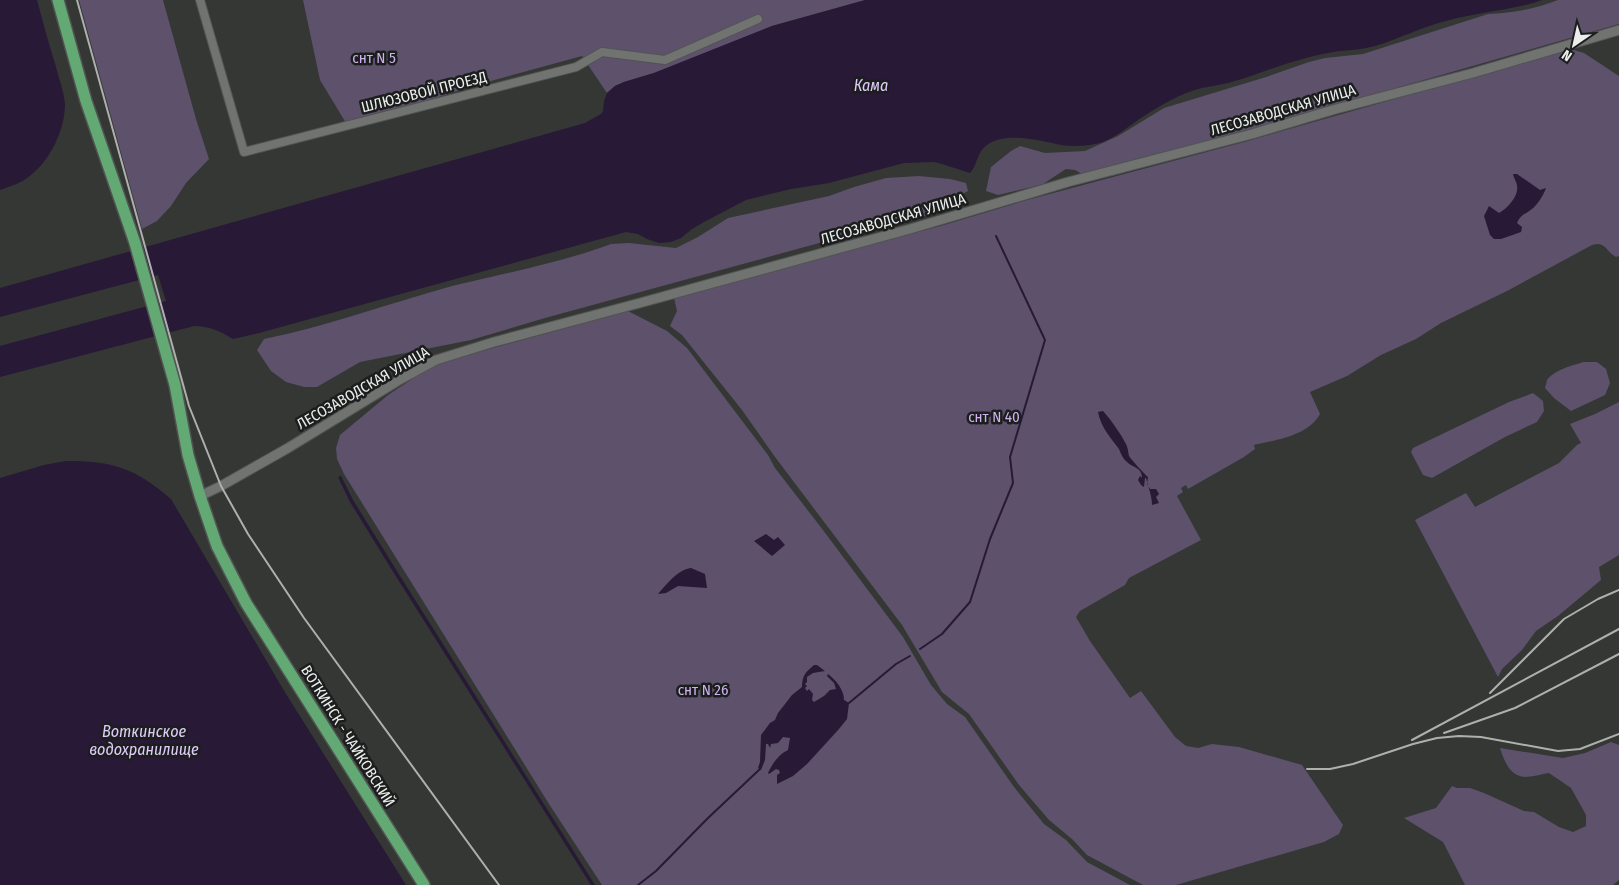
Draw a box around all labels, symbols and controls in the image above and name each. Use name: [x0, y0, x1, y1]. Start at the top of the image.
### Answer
north arrow: [1549, 20, 1599, 70]
text: N: [1559, 46, 1575, 65]
park label: снт N 5: [352, 49, 396, 67]
street label: ШЛЮЗОВОЙ ПРОЕЗД: [359, 68, 489, 116]
water label: Кама: [854, 76, 888, 95]
street label: ЛЕСОЗАВОДСКАЯ УЛИЦА: [1208, 81, 1358, 139]
street label: ЛЕСОЗАВОДСКАЯ УЛИЦА: [818, 190, 968, 248]
street label: ЛЕСОЗАВОДСКАЯ УЛИЦА: [294, 343, 433, 433]
park label: снт N 40: [968, 408, 1020, 426]
street label: ВОТКИНСК - ЧАЙКОВСКИЙ: [297, 662, 399, 810]
park label: снт N 26: [678, 681, 728, 699]
water label: Воткинское водохранилище: [89, 722, 199, 759]

